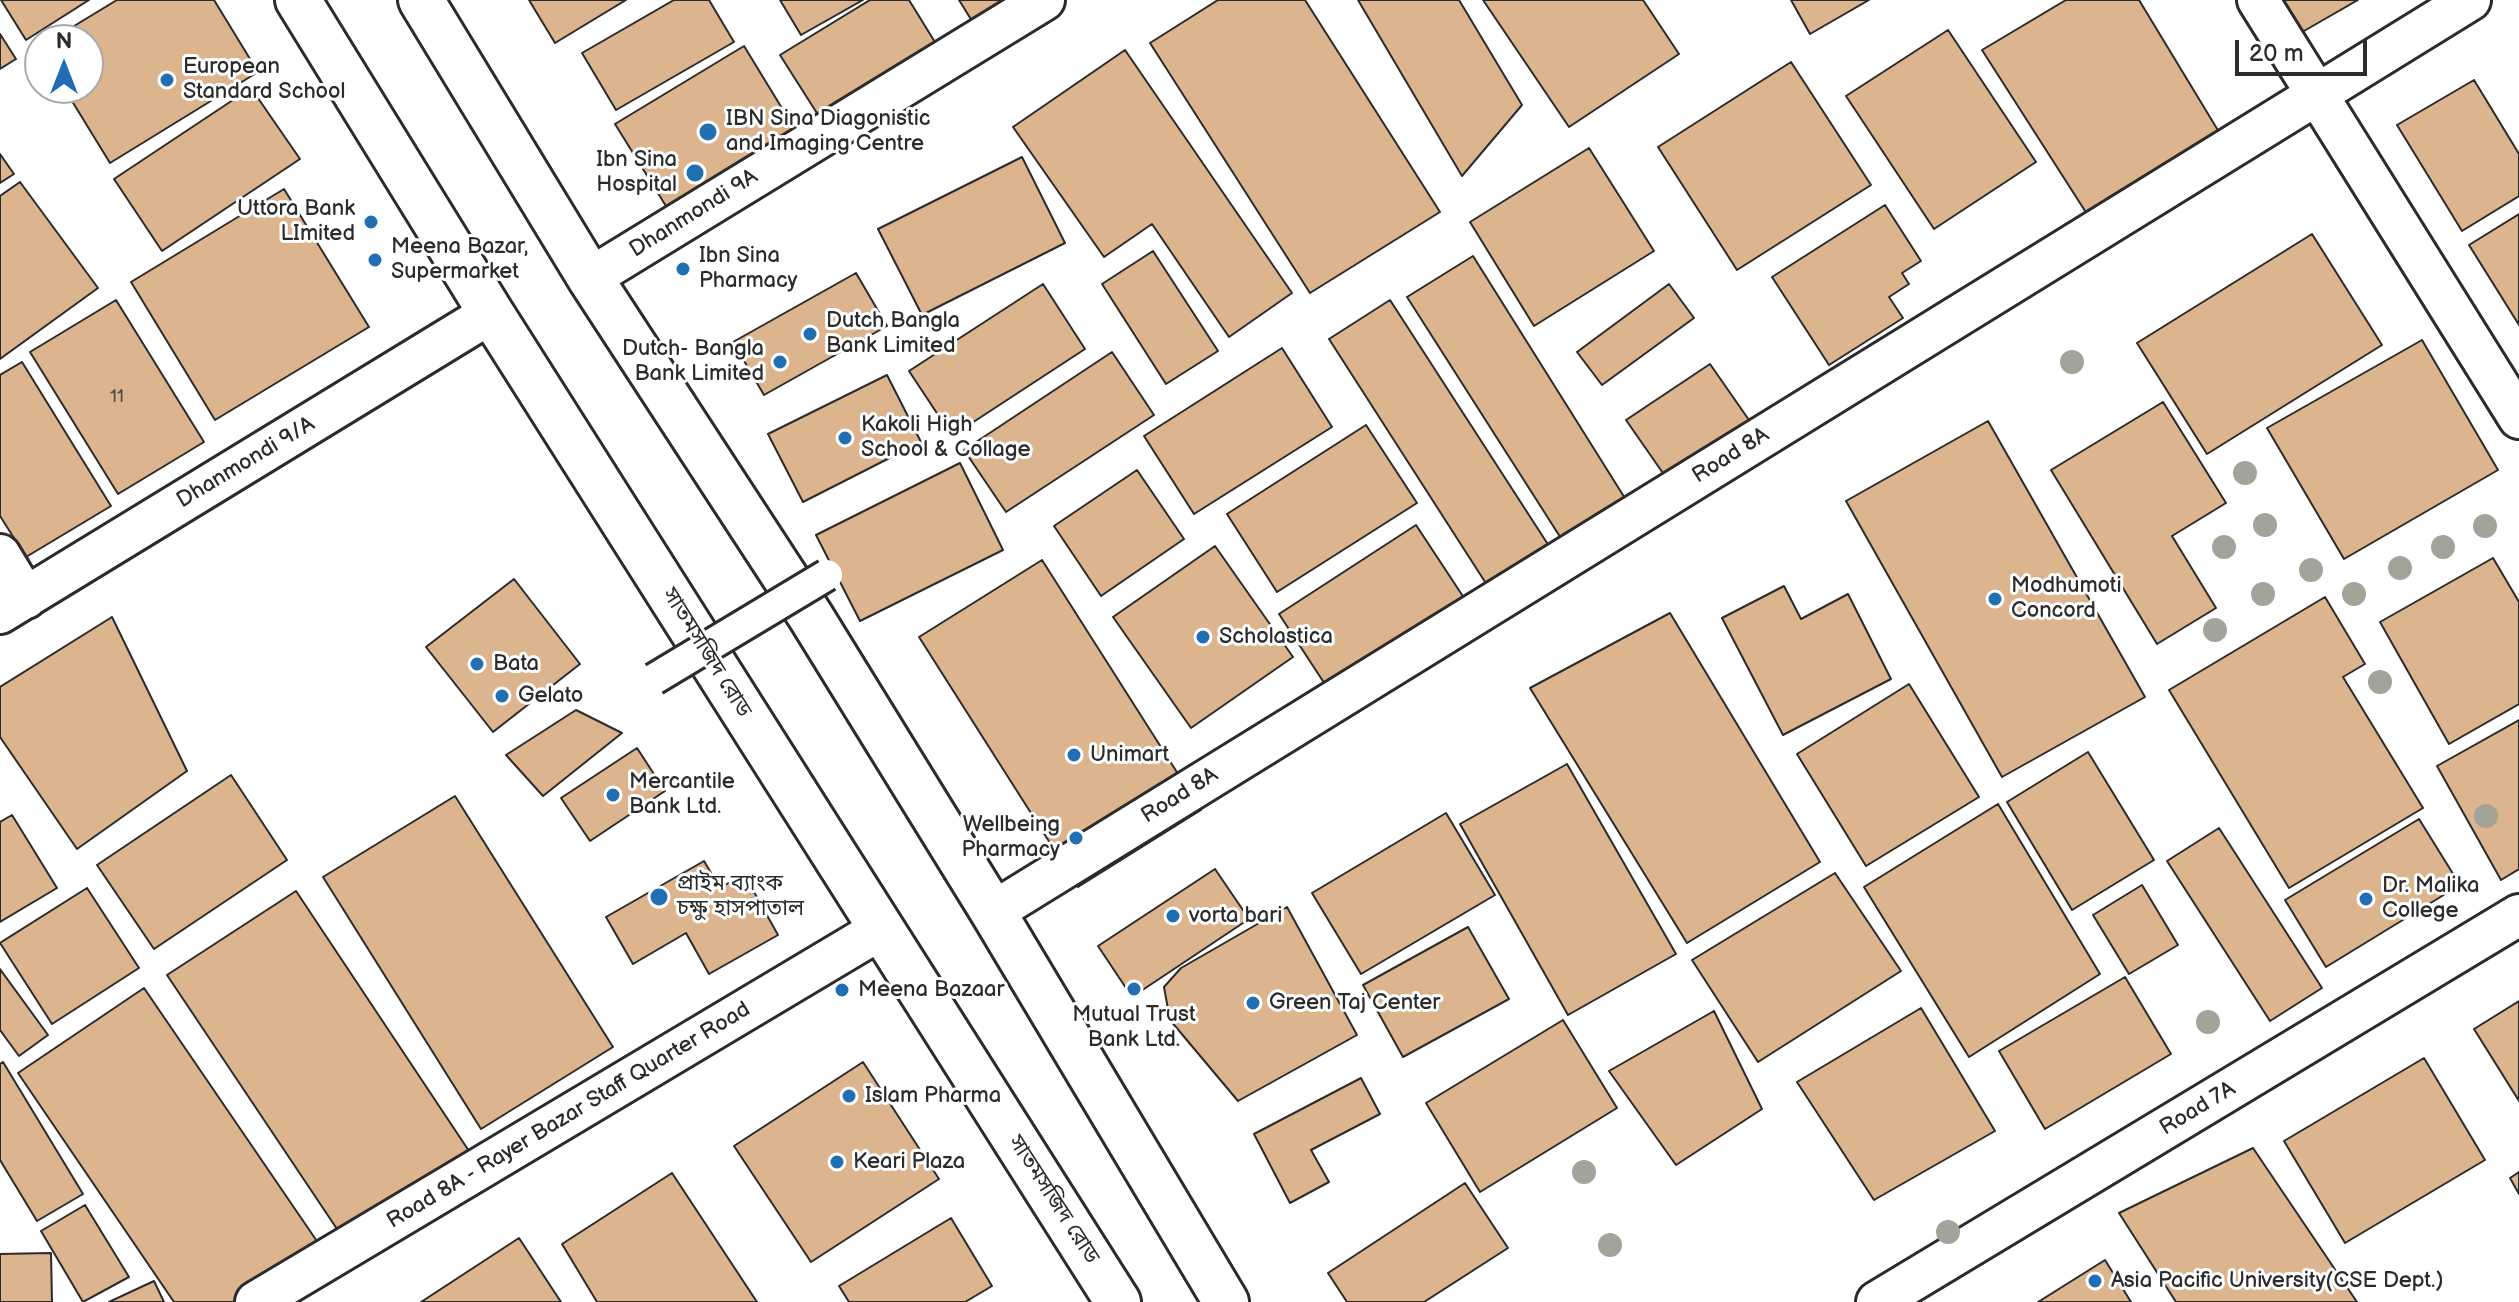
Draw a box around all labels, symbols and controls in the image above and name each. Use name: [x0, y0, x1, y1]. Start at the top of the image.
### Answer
north arrow: [24, 24, 104, 104]
scale bar: [2239, 24, 2371, 74]
text: N: [56, 28, 72, 55]
text: 20 m: [2249, 39, 2304, 68]
place label: European Standard School: [183, 54, 345, 106]
marker: European Standard School: [158, 71, 176, 89]
place label: IBN Sina Diagonistic and Imaging Centre: [726, 106, 931, 158]
marker: IBN Sina Diagonistic and Imaging Centre: [697, 121, 719, 143]
place label: Ibn Sina Hospital: [596, 147, 677, 198]
marker: Ibn Sina Hospital: [684, 162, 706, 184]
street label: Dhanmondi 9A: [625, 164, 763, 264]
place label: Uttora Bank LImited: [237, 196, 355, 248]
marker: Uttora Bank LImited: [362, 213, 380, 231]
place label: Meena Bazar, Supermarket: [391, 234, 528, 286]
place label: Ibn Sina Pharmacy: [699, 243, 798, 294]
marker: Meena Bazar, Supermarket: [366, 251, 384, 269]
marker: Ibn Sina Pharmacy: [674, 260, 692, 278]
place label: Dutch Bangla Bank Limited: [826, 308, 960, 360]
marker: Dutch Bangla Bank Limited: [801, 325, 819, 343]
place label: Dutch- Bangla Bank Limited: [622, 336, 764, 388]
marker: Dutch- Bangla Bank Limited: [771, 353, 789, 371]
house number: 11: [110, 386, 124, 408]
street label: Dhanmondi 9/A: [172, 412, 320, 514]
place label: Kakoli High School & Collage: [861, 412, 1031, 464]
street label: Road 8A: [1688, 422, 1774, 490]
marker: Kakoli High School & Collage: [836, 429, 854, 447]
place label: Modhumoti Concord: [2011, 573, 2122, 624]
street label: সাতমসজিদ রোড: [656, 583, 756, 723]
marker: Modhumoti Concord: [1986, 590, 2004, 608]
place label: Scholastica: [1219, 624, 1333, 650]
marker: Scholastica: [1194, 628, 1212, 646]
place label: Bata: [493, 651, 539, 677]
marker: Bata: [468, 655, 486, 673]
place label: Gelato: [518, 683, 583, 709]
marker: Gelato: [493, 687, 511, 705]
place label: Unimart: [1090, 742, 1169, 768]
marker: Unimart: [1065, 746, 1083, 764]
street label: Road 8A: [1137, 762, 1223, 830]
place label: Mercantile Bank Ltd.: [629, 769, 735, 820]
marker: Mercantile Bank Ltd.: [604, 786, 622, 804]
place label: Wellbeing Pharmacy: [961, 812, 1060, 864]
marker: Wellbeing Pharmacy: [1067, 829, 1085, 847]
place label: প্রাইম ব্যাংক চক্ষু হাসপাতাল: [677, 871, 804, 922]
place label: Dr. Malika College: [2382, 873, 2479, 924]
marker: প্রাইম ব্যাংক চক্ষু হাসপাতাল: [648, 886, 670, 908]
marker: Dr. Malika College: [2357, 890, 2375, 908]
place label: vorta bari: [1189, 903, 1282, 929]
marker: vorta bari: [1164, 907, 1182, 925]
place label: Meena Bazaar: [858, 977, 1004, 1003]
marker: Mutual Trust Bank Ltd.: [1125, 980, 1143, 998]
marker: Meena Bazaar: [833, 981, 851, 999]
place label: Green Taj Center: [1269, 990, 1440, 1016]
marker: Green Taj Center: [1244, 994, 1262, 1012]
street label: Road 8A - Rayer Bazar Staff Quarter Road: [383, 997, 755, 1235]
place label: Mutual Trust Bank Ltd.: [1072, 1002, 1196, 1054]
street label: Road 7A: [2155, 1076, 2241, 1142]
place label: Islam Pharma: [865, 1083, 1001, 1109]
marker: Islam Pharma: [840, 1087, 858, 1105]
street label: সাতমসজিদ রোড: [1002, 1131, 1104, 1269]
place label: Keari Plaza: [853, 1149, 965, 1175]
marker: Keari Plaza: [828, 1153, 846, 1171]
place label: Asia Pacific University(CSE Dept.): [2111, 1268, 2443, 1294]
marker: Asia Pacific University(CSE Dept.): [2086, 1272, 2104, 1290]

